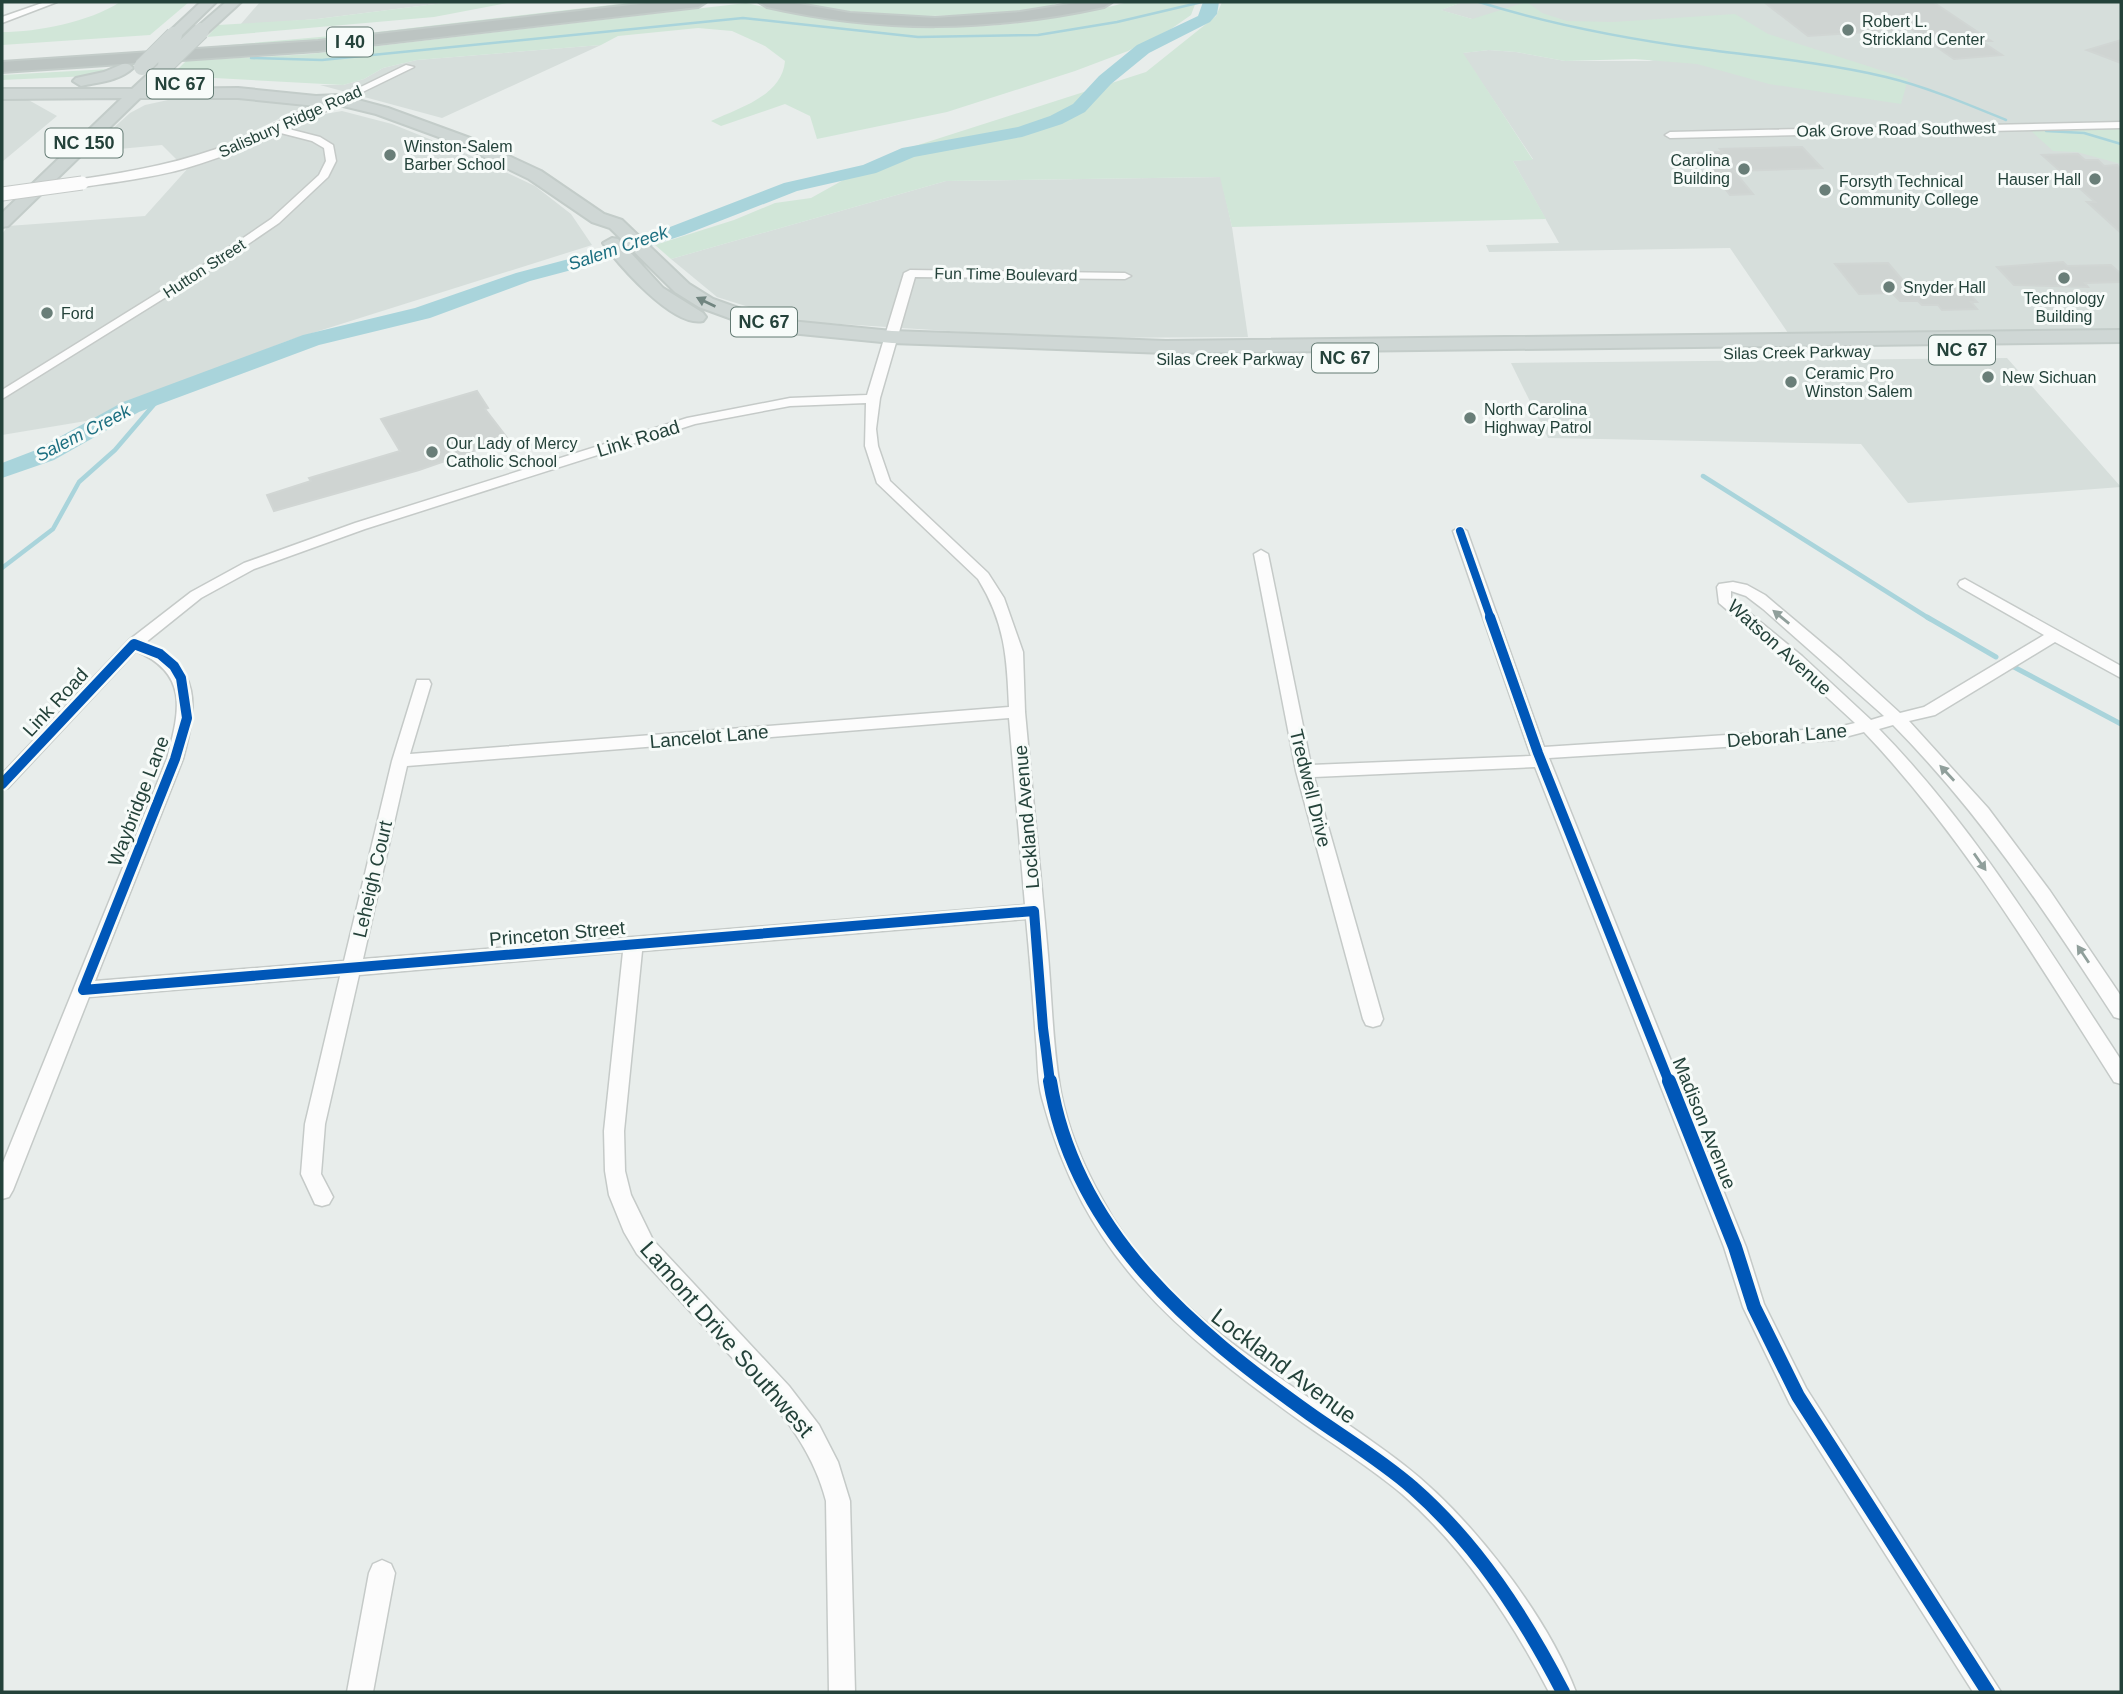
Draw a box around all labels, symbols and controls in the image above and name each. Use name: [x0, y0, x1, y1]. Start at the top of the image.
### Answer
place label: Robert L. Strickland Center: [1862, 13, 1985, 48]
marker: Robert L. Strickland Center: [1840, 22, 1856, 38]
road number: I 40: [327, 28, 373, 56]
road number: NC 67: [147, 70, 213, 98]
street label: Salisbury Ridge Road: [216, 82, 364, 161]
street label: Oak Grove Road Southwest: [1796, 119, 1996, 140]
road number: NC 150: [46, 128, 122, 158]
place label: Winston-Salem Barber School: [404, 138, 512, 173]
marker: Winston-Salem Barber School: [382, 147, 398, 163]
place label: Carolina Building: [1670, 152, 1730, 187]
marker: Carolina Building: [1736, 161, 1752, 177]
place label: Hauser Hall: [1997, 171, 2081, 188]
marker: Hauser Hall: [2087, 171, 2103, 187]
place label: Forsyth Technical Community College: [1839, 173, 1979, 208]
marker: Forsyth Technical Community College: [1817, 182, 1833, 198]
water label: Salem Creek: [566, 221, 671, 274]
street label: Hutton Street: [160, 235, 249, 301]
street label: Fun Time Boulevard: [934, 265, 1078, 284]
marker: Technology Building: [2056, 270, 2072, 286]
marker: Snyder Hall: [1881, 279, 1897, 295]
place label: Snyder Hall: [1903, 279, 1986, 296]
place label: Technology Building: [2024, 290, 2104, 325]
one-way arrow: [696, 297, 716, 308]
marker: Ford: [39, 305, 55, 321]
place label: Ford: [61, 305, 94, 322]
road number: NC 67: [731, 308, 797, 336]
road number: NC 67: [1929, 336, 1995, 364]
street label: Silas Creek Parkway: [1723, 343, 1871, 362]
road number: NC 67: [1312, 344, 1378, 372]
street label: Silas Creek Parkway: [1156, 351, 1304, 368]
place label: Ceramic Pro Winston Salem: [1805, 365, 1913, 400]
marker: New Sichuan: [1980, 369, 1996, 385]
place label: New Sichuan: [2002, 369, 2096, 386]
marker: Ceramic Pro Winston Salem: [1783, 374, 1799, 390]
water label: Salem Creek: [32, 400, 135, 466]
place label: North Carolina Highway Patrol: [1484, 401, 1592, 436]
marker: North Carolina Highway Patrol: [1462, 410, 1478, 426]
street label: Link Road: [594, 416, 682, 461]
place label: Our Lady of Mercy Catholic School: [446, 435, 578, 470]
marker: Our Lady of Mercy Catholic School: [424, 444, 440, 460]
street label: Watson Avenue: [1724, 595, 1836, 699]
one-way arrow: [1773, 610, 1791, 625]
street label: Link Road: [19, 664, 92, 741]
street label: Deborah Lane: [1726, 720, 1848, 751]
street label: Lancelot Lane: [649, 721, 769, 752]
street label: Tredwell Drive: [1286, 727, 1335, 849]
street label: Waybridge Lane: [104, 733, 173, 869]
street label: Lockland Avenue: [1010, 744, 1043, 890]
one-way arrow: [1938, 764, 1955, 781]
street label: Leheigh Court: [349, 818, 396, 940]
one-way arrow: [1973, 853, 1987, 871]
street label: Princeton Street: [488, 917, 627, 950]
one-way arrow: [2077, 945, 2090, 964]
street label: Madison Avenue: [1669, 1054, 1741, 1192]
street label: Lamont Drive Southwest: [635, 1236, 819, 1443]
street label: Lockland Avenue: [1206, 1303, 1362, 1429]

